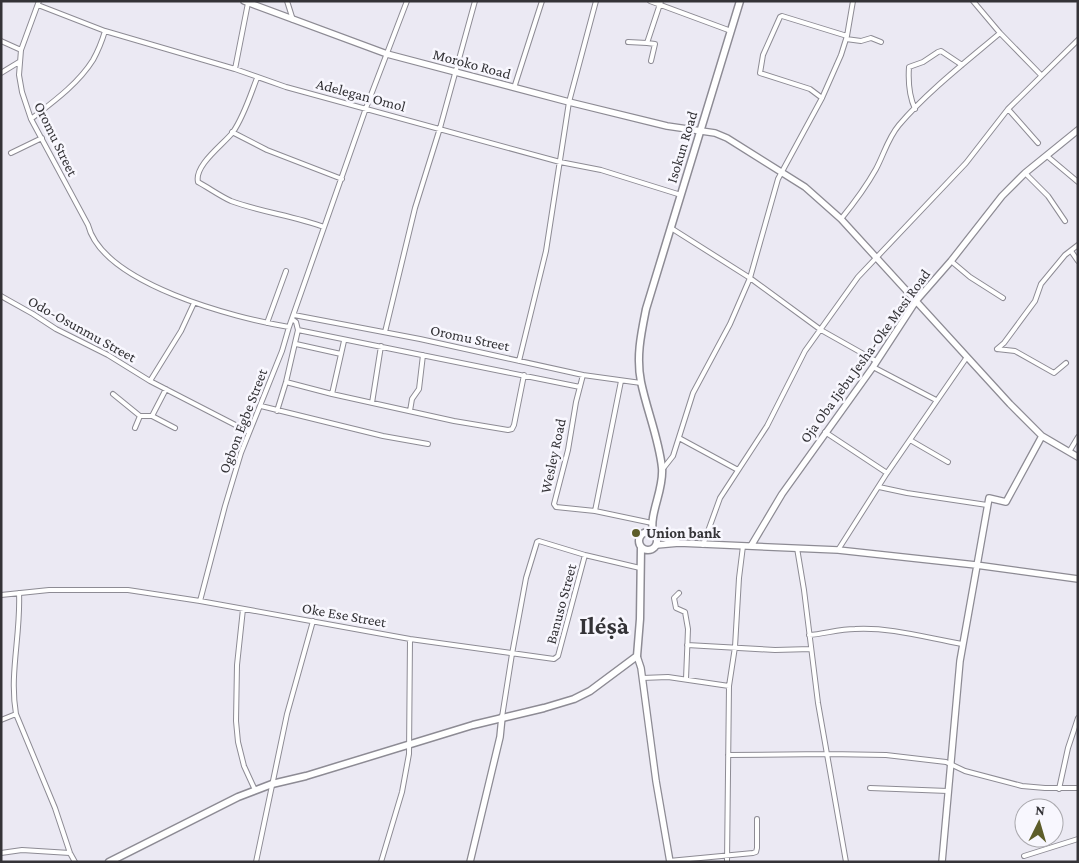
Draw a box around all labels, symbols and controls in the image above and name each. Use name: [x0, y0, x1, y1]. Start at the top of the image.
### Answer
street label: Moroko Road: [431, 46, 513, 82]
street label: Adelegan Omol: [314, 75, 408, 116]
street label: Oromu Street: [31, 99, 81, 180]
street label: Isokun Road: [664, 109, 701, 185]
street label: Oja Oba Ijebu Jesha-Oke Mesi Road: [797, 266, 934, 446]
street label: Odo-Osunmu Street: [25, 293, 140, 366]
street label: Oromu Street: [429, 322, 512, 354]
street label: Ogbon Egbe Street: [216, 365, 272, 476]
street label: Wesley Road: [537, 417, 570, 495]
place label: Union bank: [646, 525, 722, 541]
marker: Union bank: [630, 527, 642, 539]
street label: Banuso Street: [543, 561, 580, 646]
street label: Oke Ese Street: [301, 600, 388, 630]
district label: Iléṣà: [579, 612, 630, 639]
north arrow: [1014, 798, 1064, 848]
text: N: [1035, 802, 1046, 818]

